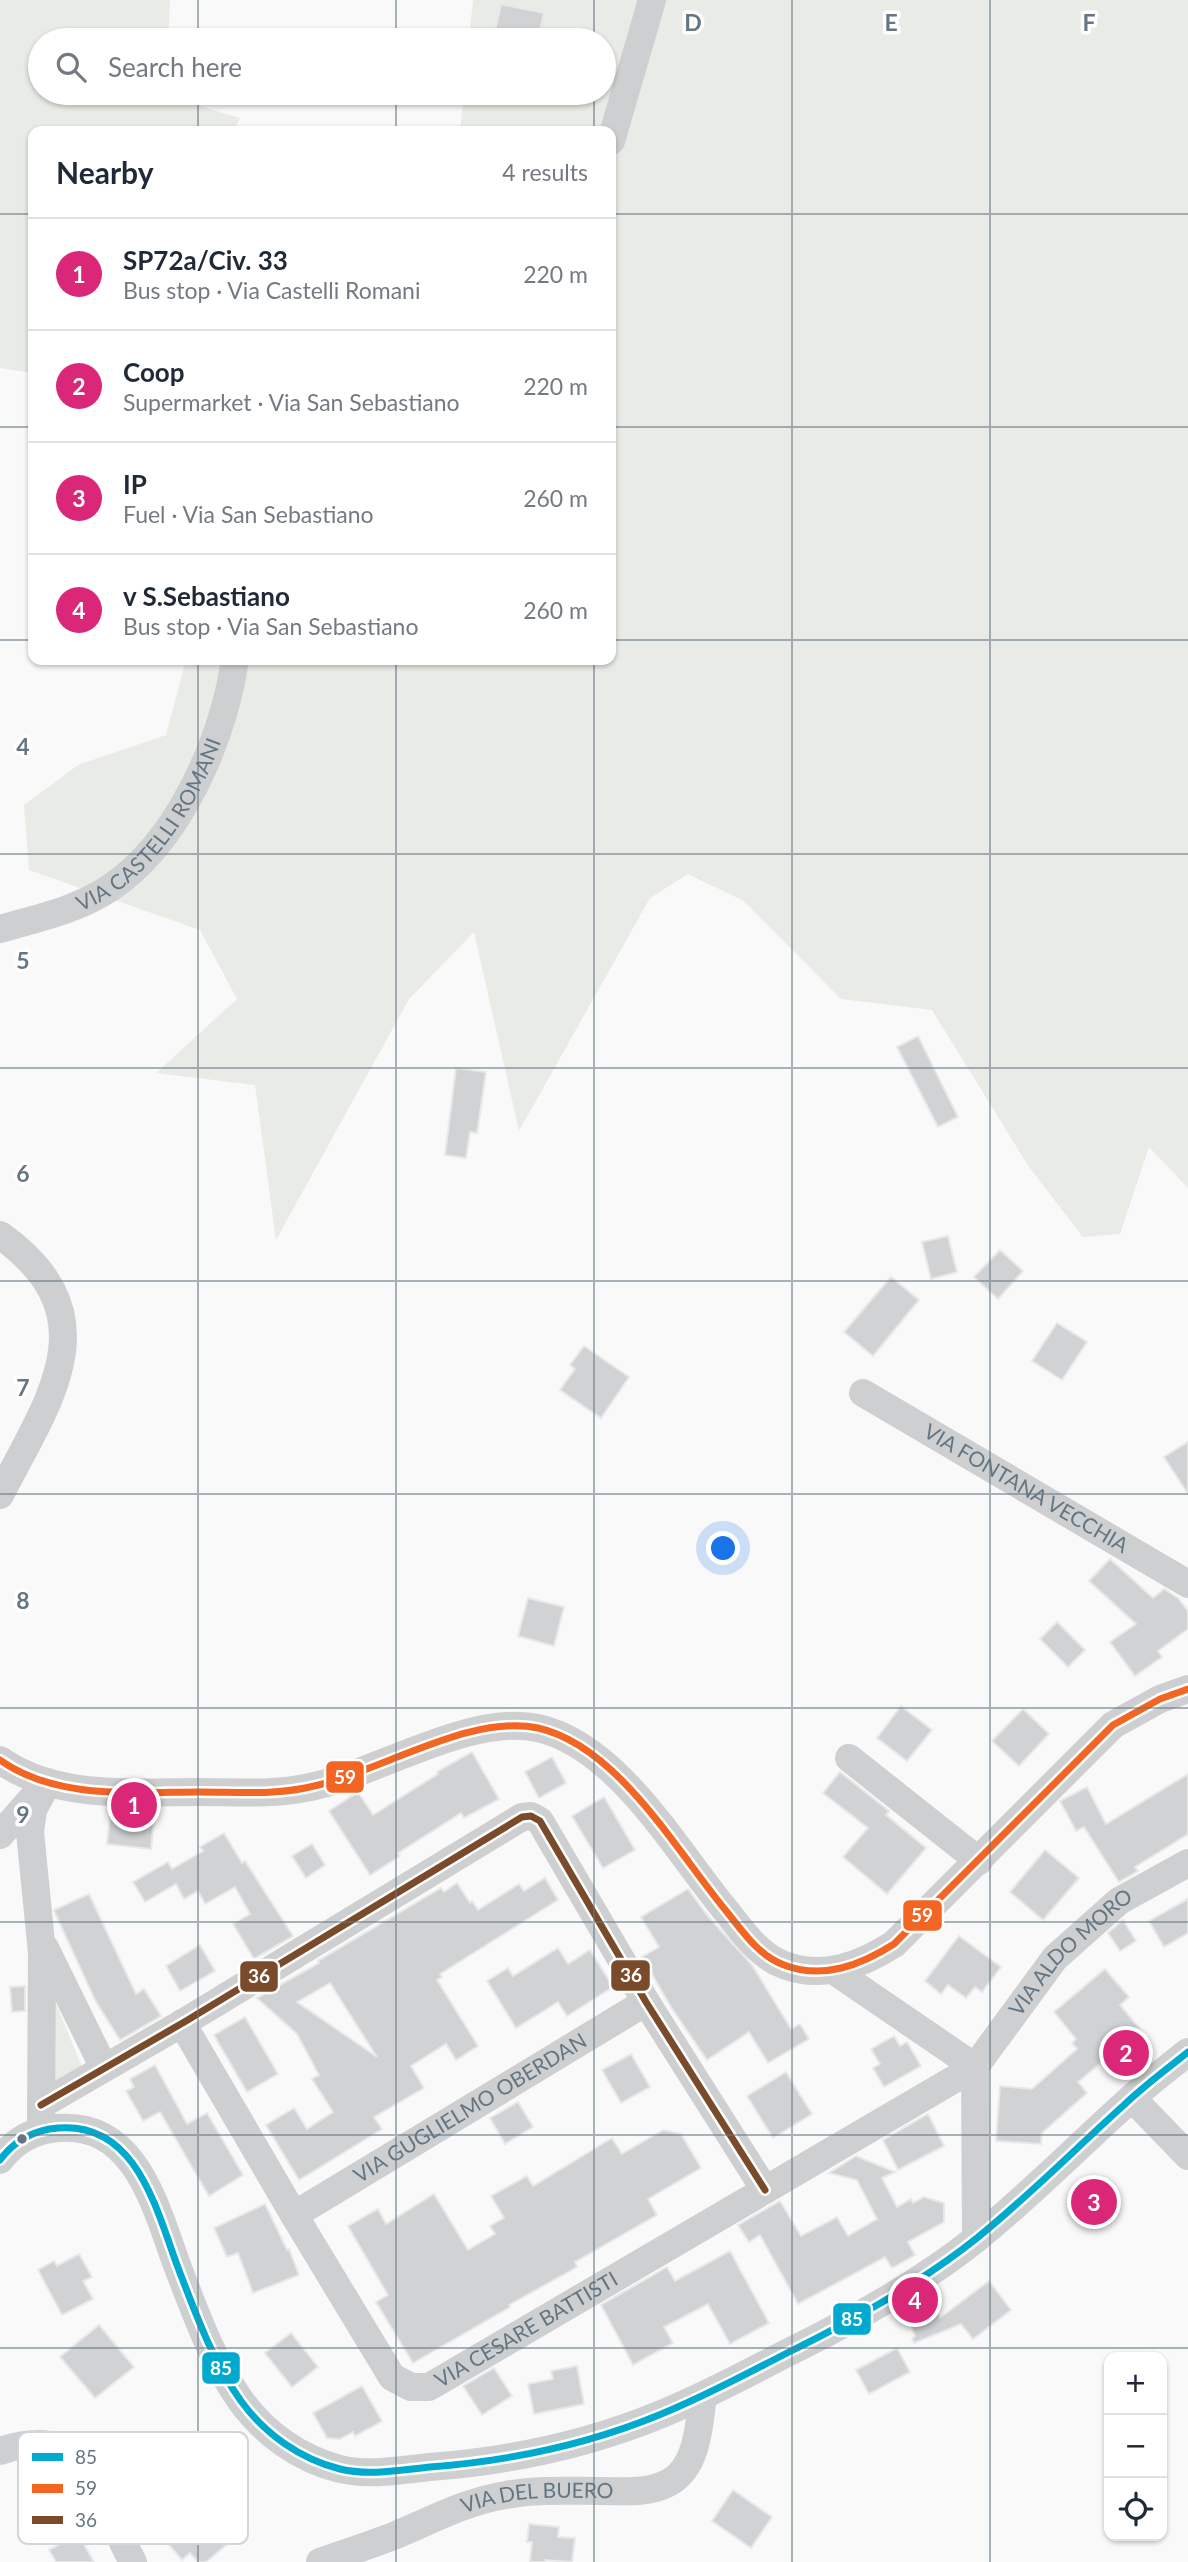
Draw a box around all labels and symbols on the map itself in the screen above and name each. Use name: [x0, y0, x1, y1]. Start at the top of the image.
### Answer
text: D: [684, 8, 702, 36]
text: E: [884, 8, 898, 36]
text: F: [1082, 8, 1096, 36]
text: 4: [16, 732, 30, 760]
street label: VIA CASTELLI ROMANI: [72, 734, 225, 915]
text: 5: [16, 946, 30, 974]
text: 6: [16, 1159, 30, 1187]
text: 7: [16, 1373, 30, 1401]
street label: VIA FONTANA VECCHIA: [920, 1418, 1134, 1558]
your location: [706, 1531, 740, 1565]
text: 8: [16, 1586, 30, 1614]
line badge: 59: [325, 1760, 365, 1794]
text: 59: [334, 1765, 356, 1788]
pin: 1: [111, 1779, 157, 1831]
text: 9: [16, 1800, 30, 1828]
street label: VIA ALDO MORO: [1003, 1882, 1136, 2020]
line badge: 59: [902, 1899, 943, 1932]
text: 59: [911, 1903, 933, 1926]
line badge: 36: [610, 1959, 651, 1992]
line badge: 36: [239, 1960, 279, 1993]
text: 36: [620, 1963, 642, 1986]
text: 36: [248, 1964, 270, 1987]
street label: VIA GUGLIELMO OBERDAN: [348, 2027, 591, 2187]
pin: 2: [1103, 2027, 1149, 2079]
unlabelled marker: [15, 2132, 29, 2146]
pin: 3: [1071, 2176, 1117, 2228]
street label: VIA CESARE BATTISTI: [430, 2265, 622, 2392]
pin: 4: [892, 2274, 938, 2326]
line badge: 85: [832, 2302, 872, 2336]
text: 85: [841, 2307, 863, 2330]
line badge: 85: [201, 2351, 241, 2385]
text: 85: [210, 2356, 232, 2379]
legend: [18, 2432, 248, 2544]
text: 85: [75, 2445, 97, 2468]
text: 59: [75, 2476, 97, 2499]
street label: VIA DEL BUERO: [457, 2477, 614, 2517]
text: 36: [75, 2508, 97, 2531]

